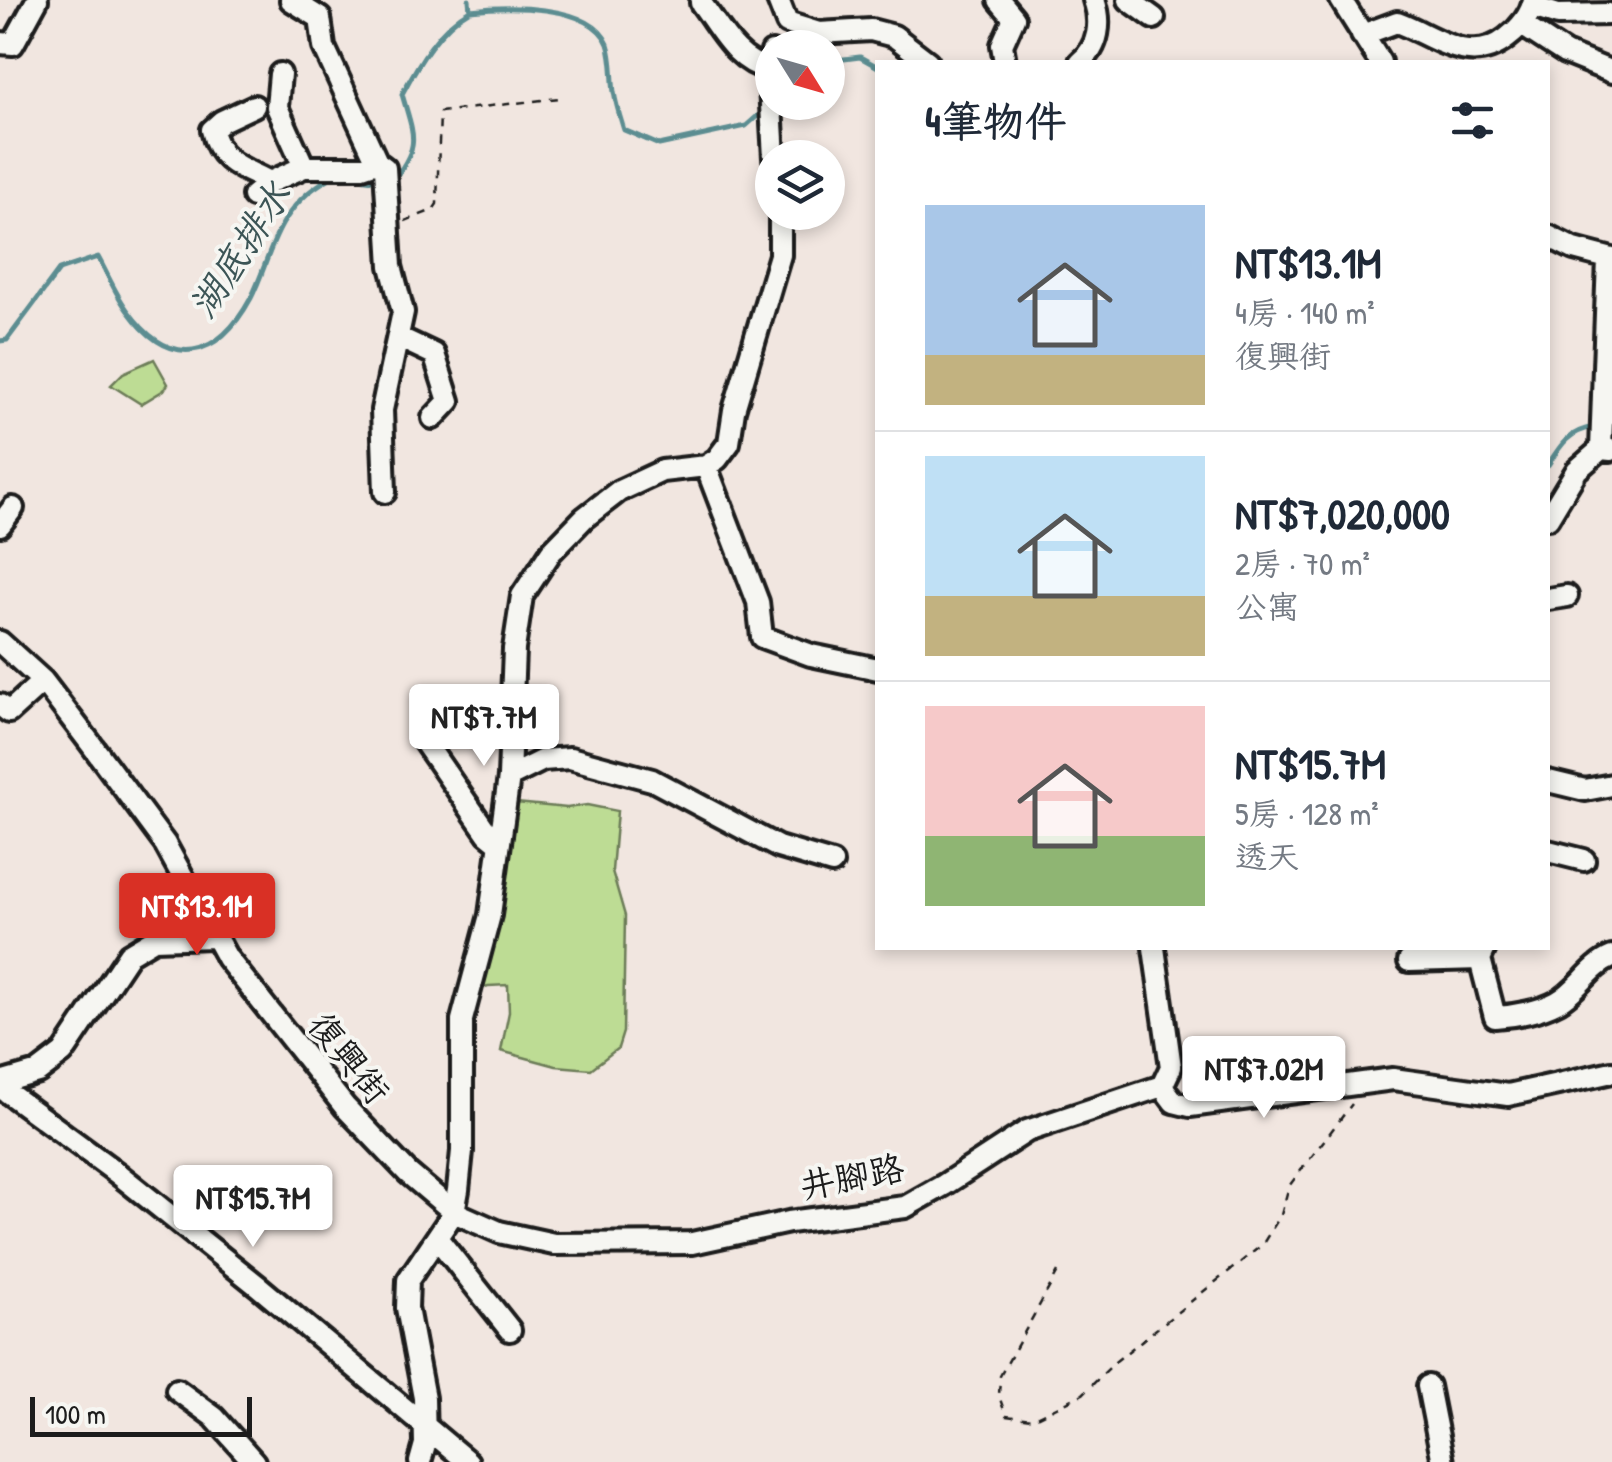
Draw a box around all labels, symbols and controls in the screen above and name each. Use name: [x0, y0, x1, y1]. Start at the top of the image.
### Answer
north arrow: [755, 30, 845, 120]
map controls: [755, 30, 845, 230]
text: 4筆物件: [925, 92, 1067, 149]
icon: filters: [1445, 93, 1500, 148]
button: layers: [755, 140, 845, 230]
water label: 湖底排水: [176, 171, 303, 327]
text: NT$13.1M: [1235, 234, 1382, 291]
icon: home: [1005, 245, 1125, 365]
text: 4房 · 140 m²: [1235, 291, 1375, 334]
text: 復興街: [1235, 334, 1331, 377]
text: NT$7,020,000: [1235, 485, 1450, 542]
icon: home: [1005, 496, 1125, 616]
text: 2房 · 70 m²: [1235, 542, 1370, 585]
text: 公寓: [1235, 585, 1299, 628]
pin: NT$7.7M: [392, 684, 576, 769]
text: NT$7.7M: [431, 695, 537, 738]
text: NT$15.7M: [1235, 735, 1386, 792]
icon: home: [1005, 746, 1125, 866]
text: 5房 · 128 m²: [1235, 792, 1379, 835]
text: 透天: [1235, 835, 1299, 878]
pin: NT$13.1M: [94, 873, 300, 958]
text: NT$13.1M: [141, 884, 253, 927]
street label: 復興街: [298, 1002, 401, 1113]
pin: NT$7.02M: [1161, 1036, 1367, 1121]
text: NT$7.02M: [1204, 1047, 1324, 1090]
street label: 井腳路: [796, 1143, 908, 1210]
pin: NT$15.7M: [150, 1165, 356, 1250]
text: NT$15.7M: [195, 1176, 311, 1219]
scale bar: [30, 1392, 252, 1436]
text: 100 m: [45, 1395, 106, 1433]

